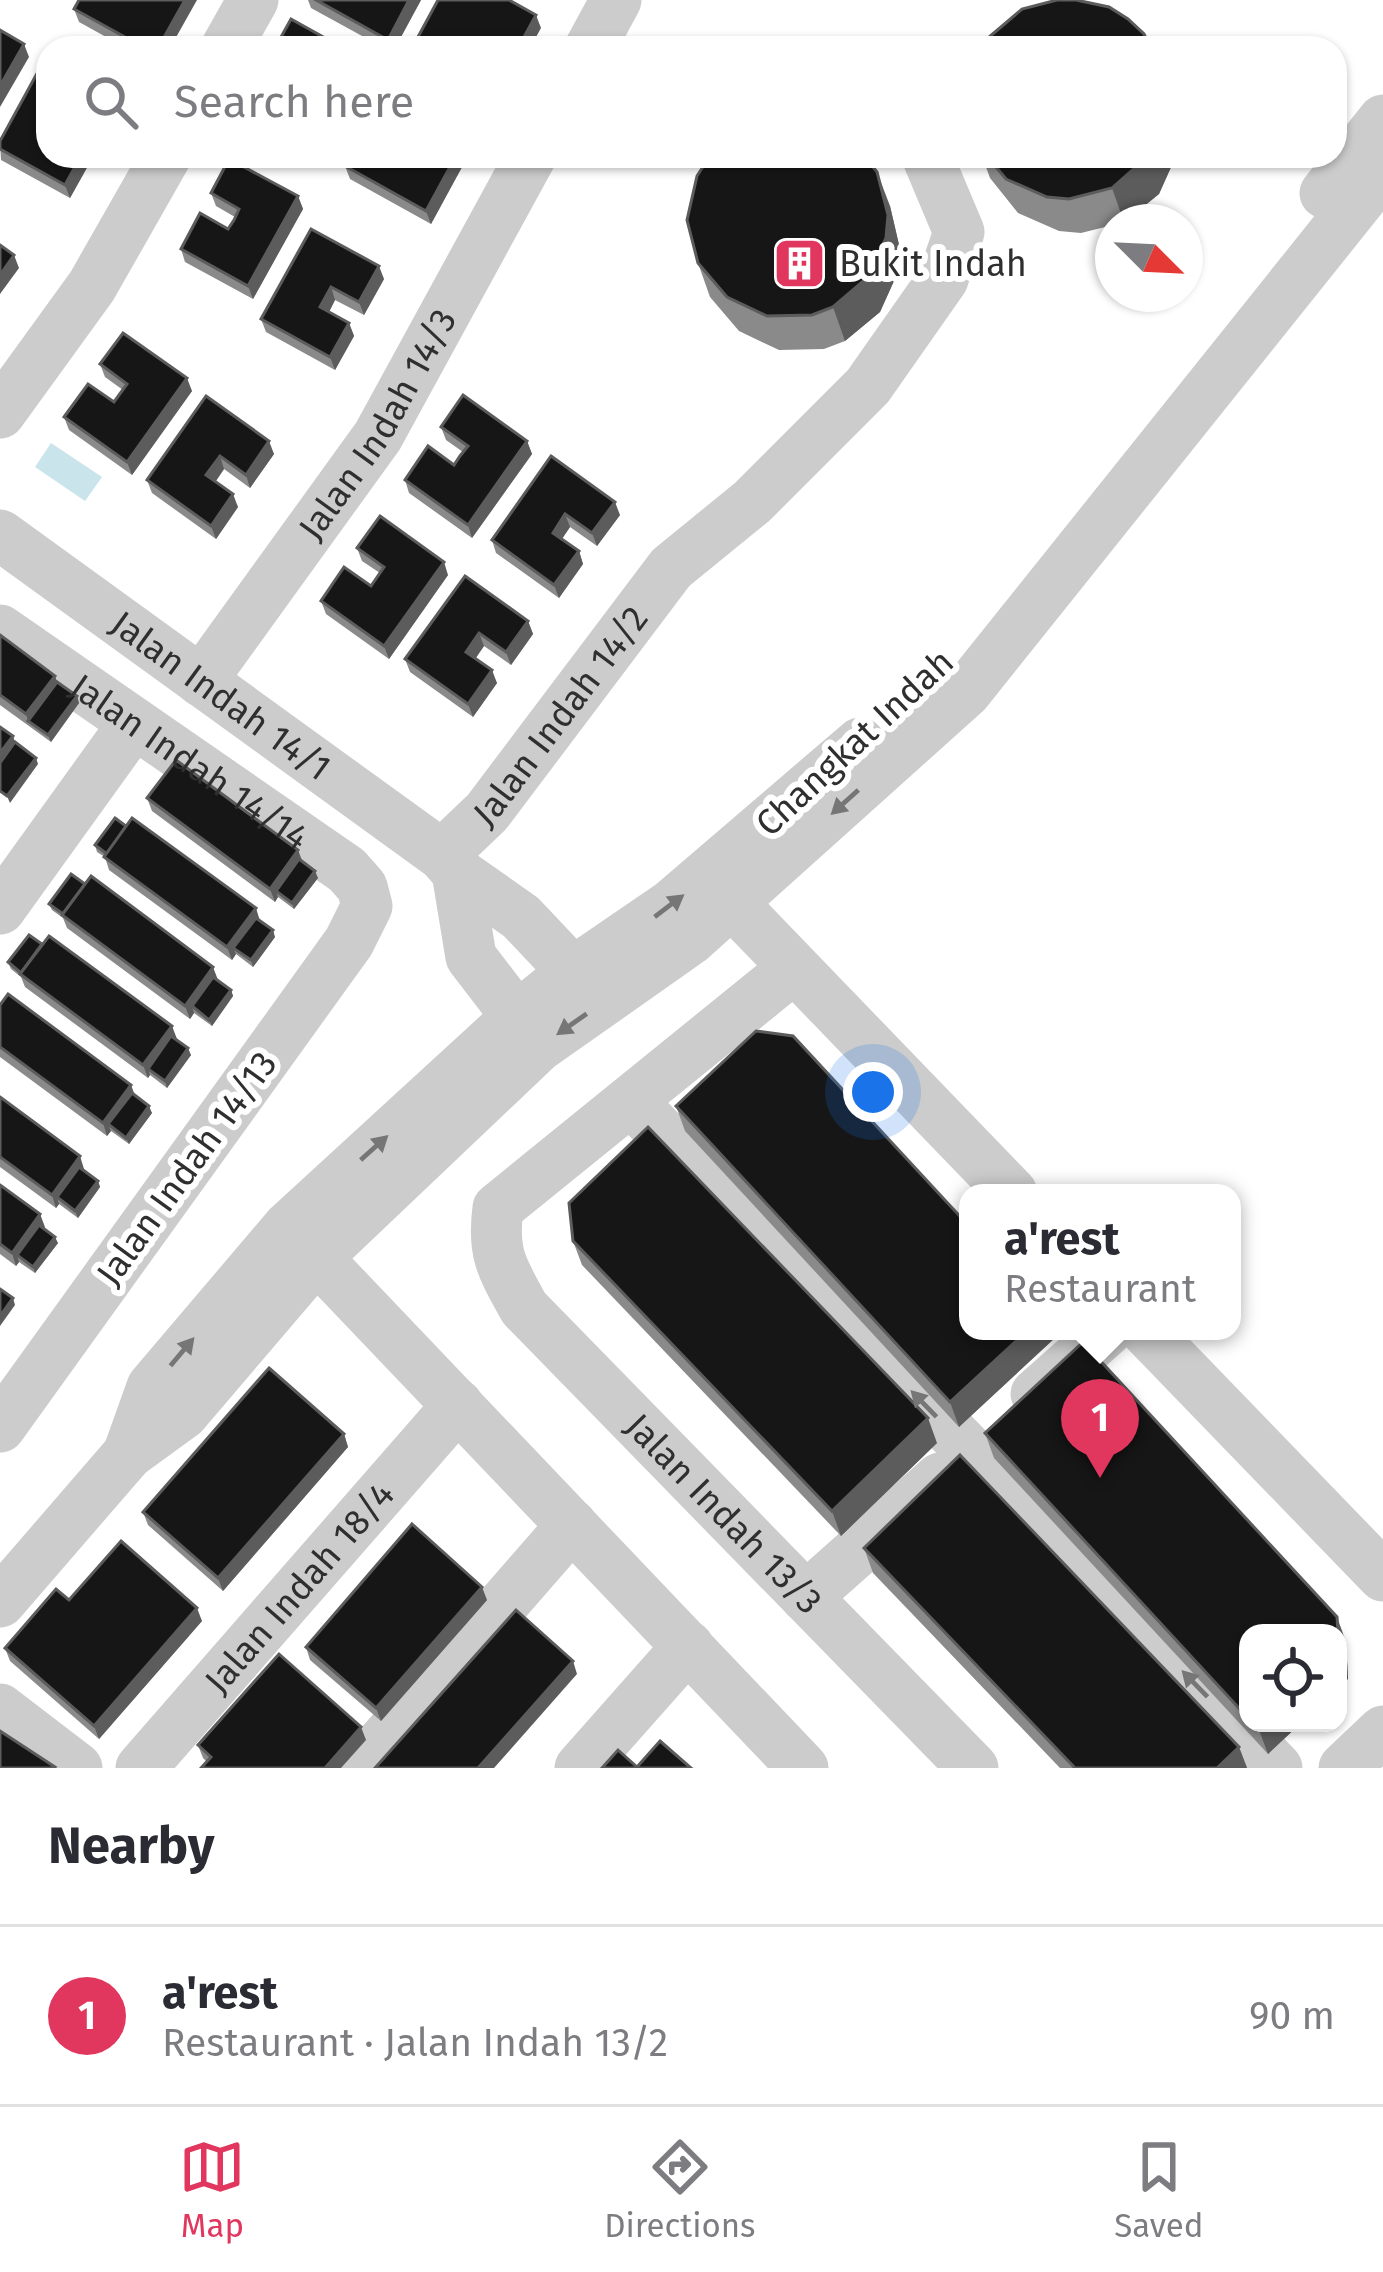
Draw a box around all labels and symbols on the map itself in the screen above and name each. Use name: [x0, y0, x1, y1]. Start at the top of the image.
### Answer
north arrow: [1095, 204, 1203, 312]
building icon: Bukit Indah: [772, 235, 828, 291]
place label: Bukit Indah: [839, 242, 1027, 286]
street label: Jalan Indah 14/3: [289, 302, 466, 549]
street label: Jalan Indah 14/2: [465, 598, 657, 836]
street label: Jalan Indah 14/1: [102, 602, 339, 790]
street label: Changkat Indah: [747, 640, 963, 846]
street label: Jalan Indah 14/14: [62, 665, 317, 860]
one-way arrow: [831, 788, 860, 815]
one-way arrow: [653, 894, 685, 918]
one-way arrow: [555, 1012, 588, 1035]
street label: Jalan Indah 14/13: [87, 1043, 286, 1294]
your location: [843, 1062, 903, 1122]
one-way arrow: [359, 1135, 388, 1163]
one-way arrow: [168, 1337, 194, 1367]
pin: 1: [1061, 1379, 1139, 1478]
one-way arrow: [910, 1390, 938, 1418]
street label: Jalan Indah 13/3: [616, 1405, 831, 1623]
street label: Jalan Indah 18/4: [196, 1473, 404, 1702]
one-way arrow: [1182, 1670, 1210, 1699]

